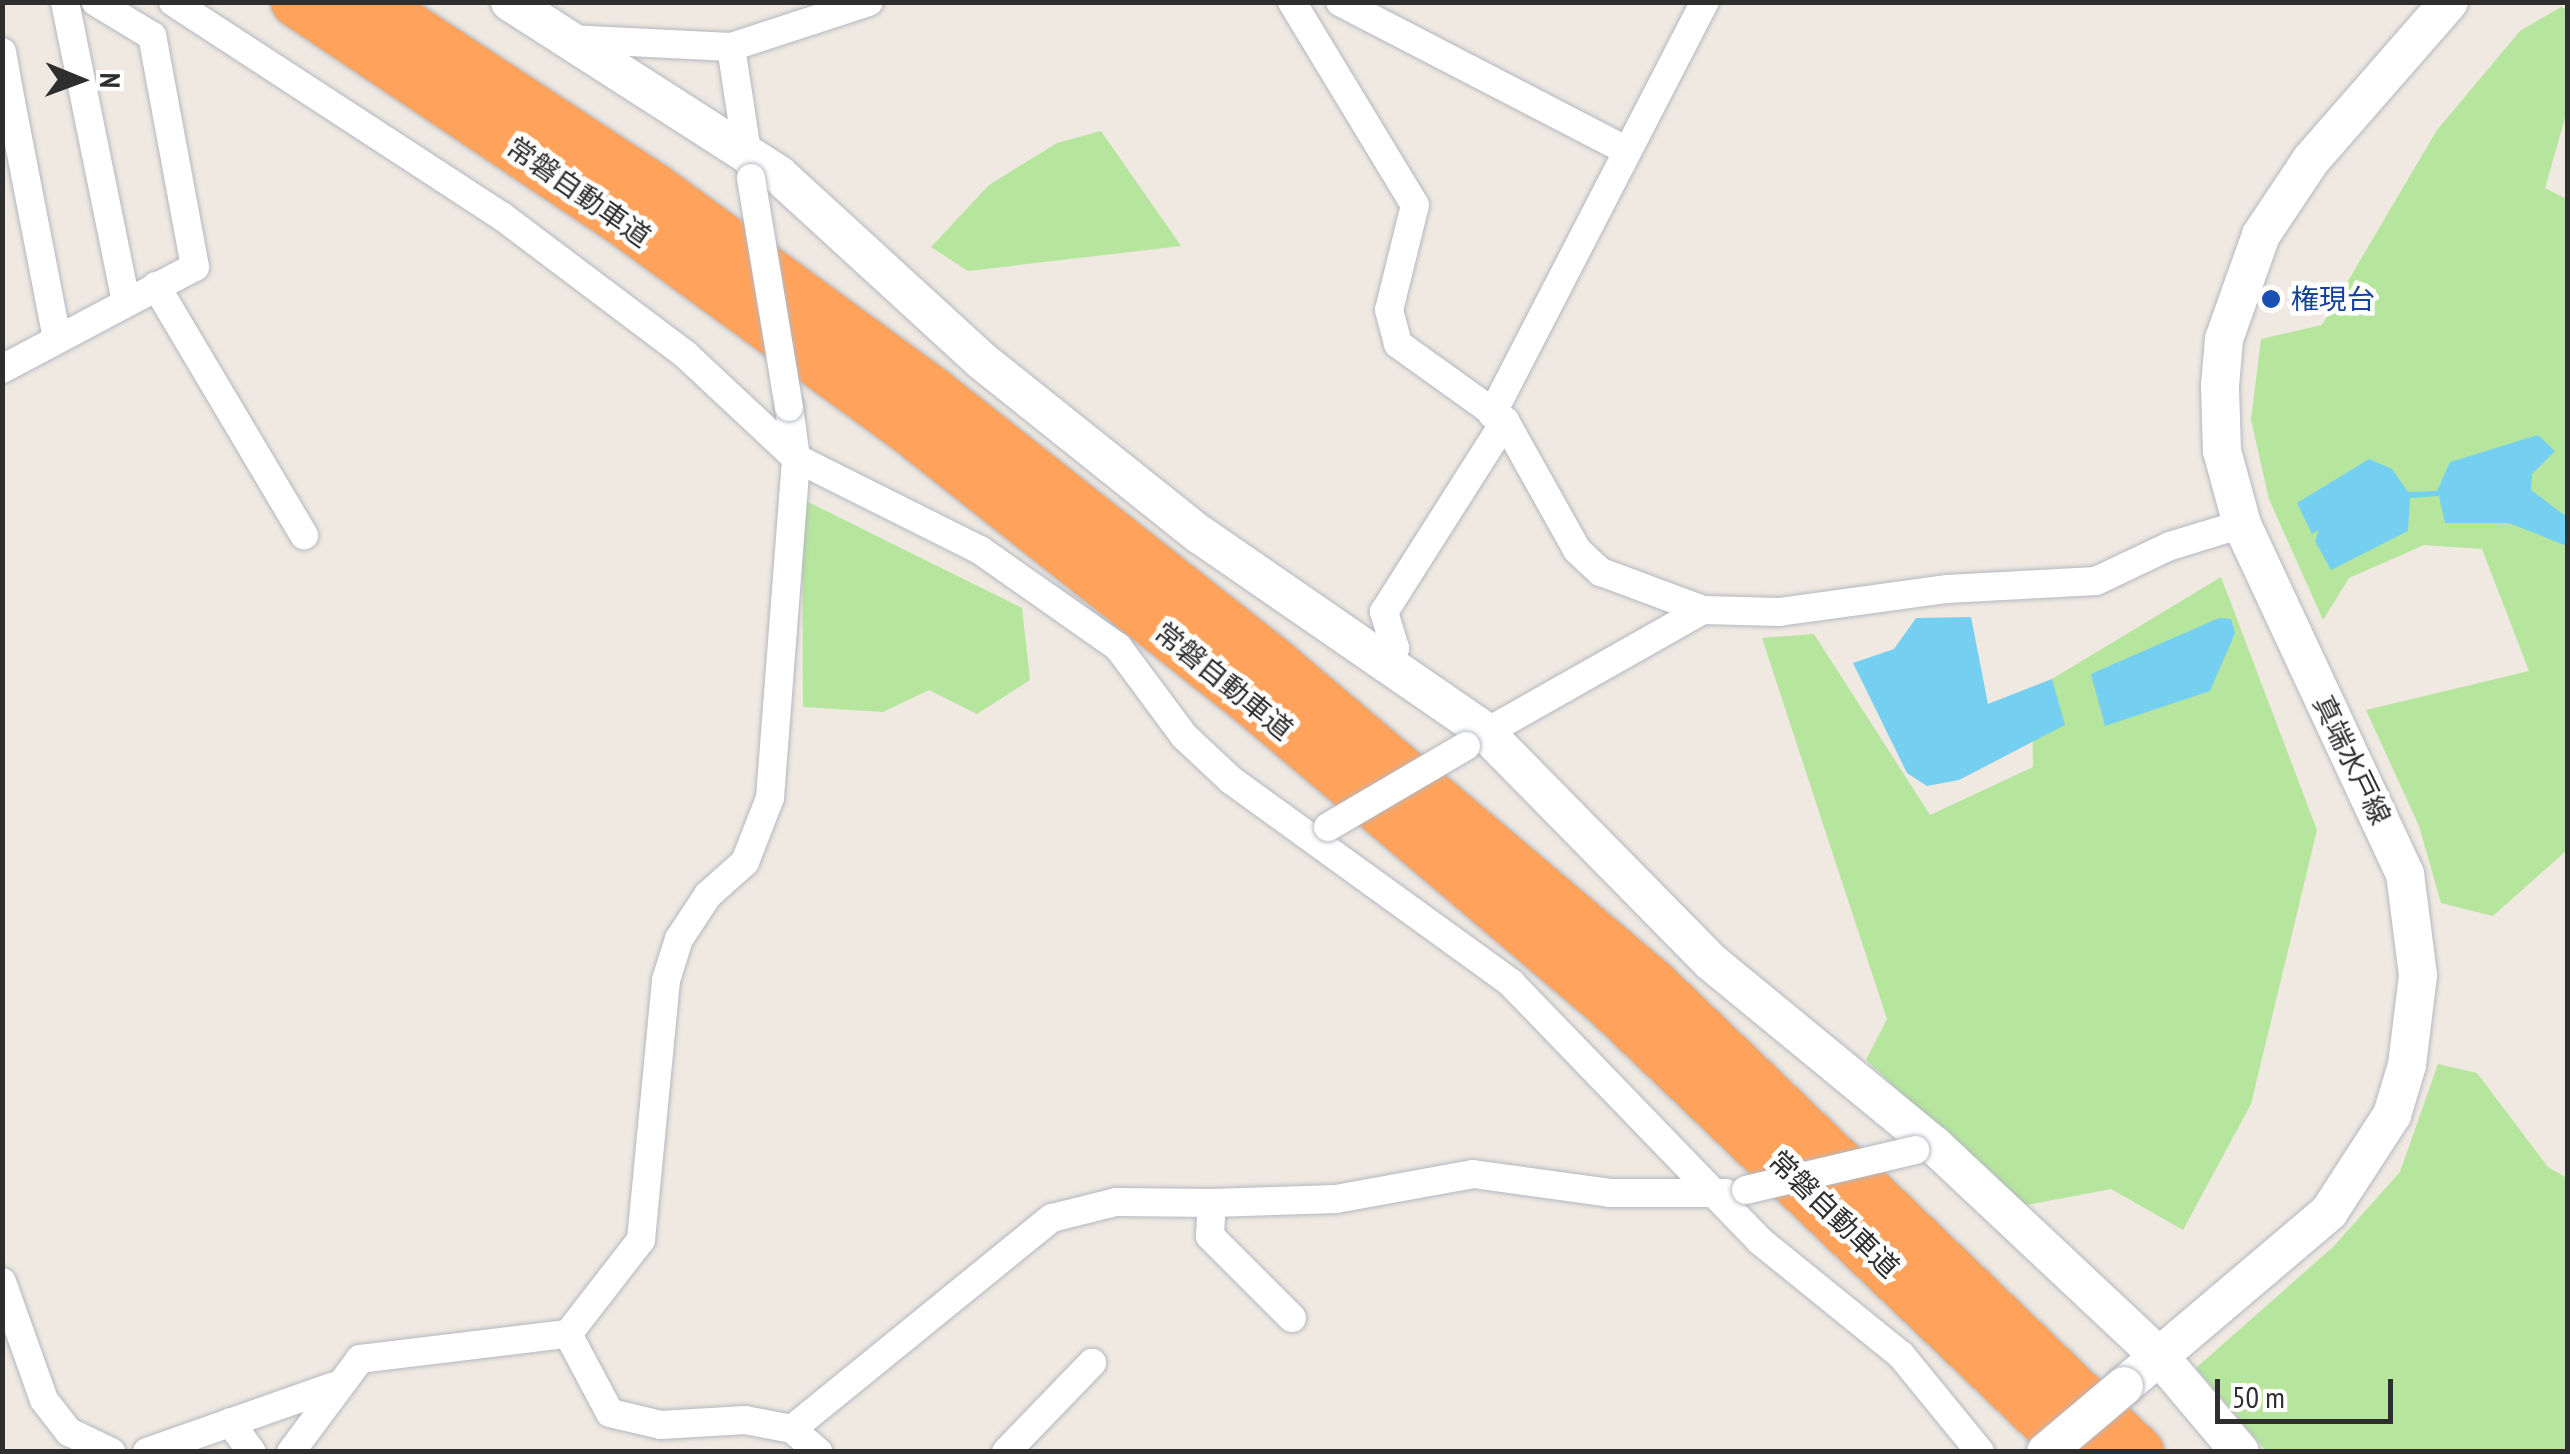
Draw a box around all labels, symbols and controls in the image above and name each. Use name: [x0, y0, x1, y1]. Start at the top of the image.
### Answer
north arrow: [30, 30, 130, 130]
text: N: [92, 73, 129, 88]
street label: 常磐自動車道: [501, 130, 657, 254]
place label: 権現台: [2291, 282, 2375, 316]
marker: 権現台: [2260, 288, 2282, 310]
street label: 常磐自動車道: [1148, 615, 1300, 747]
street label: 真端水戸線: [2306, 690, 2398, 830]
street label: 常磐自動車道: [1762, 1144, 1906, 1284]
scale bar: [2220, 1359, 2398, 1421]
text: 50 m: [2232, 1377, 2285, 1416]

